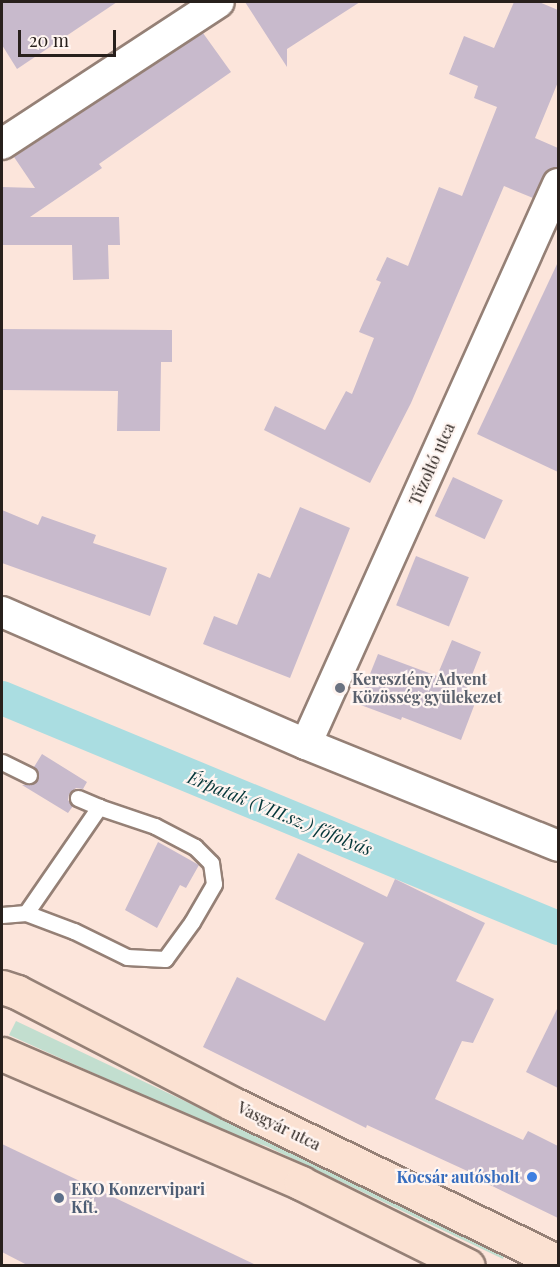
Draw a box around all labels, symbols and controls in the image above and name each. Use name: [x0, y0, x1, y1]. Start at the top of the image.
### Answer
scale bar: [21, 18, 118, 56]
text: 20 m: [29, 28, 69, 52]
street label: Tűzoltó utca: [405, 420, 459, 508]
place label: Keresztény Advent Közösség gyülekezet: [352, 669, 502, 707]
marker: Keresztény Advent Közösség gyülekezet: [333, 681, 347, 695]
water label: Érpatak (VIII.sz.) főfolyás: [185, 766, 375, 860]
street label: Vasgyár utca: [234, 1098, 324, 1154]
place label: Kocsár autósbolt: [396, 1167, 520, 1187]
marker: Kocsár autósbolt: [525, 1170, 539, 1184]
place label: EKO Konzervipari Kft.: [71, 1179, 205, 1217]
marker: EKO Konzervipari Kft.: [52, 1191, 66, 1205]

